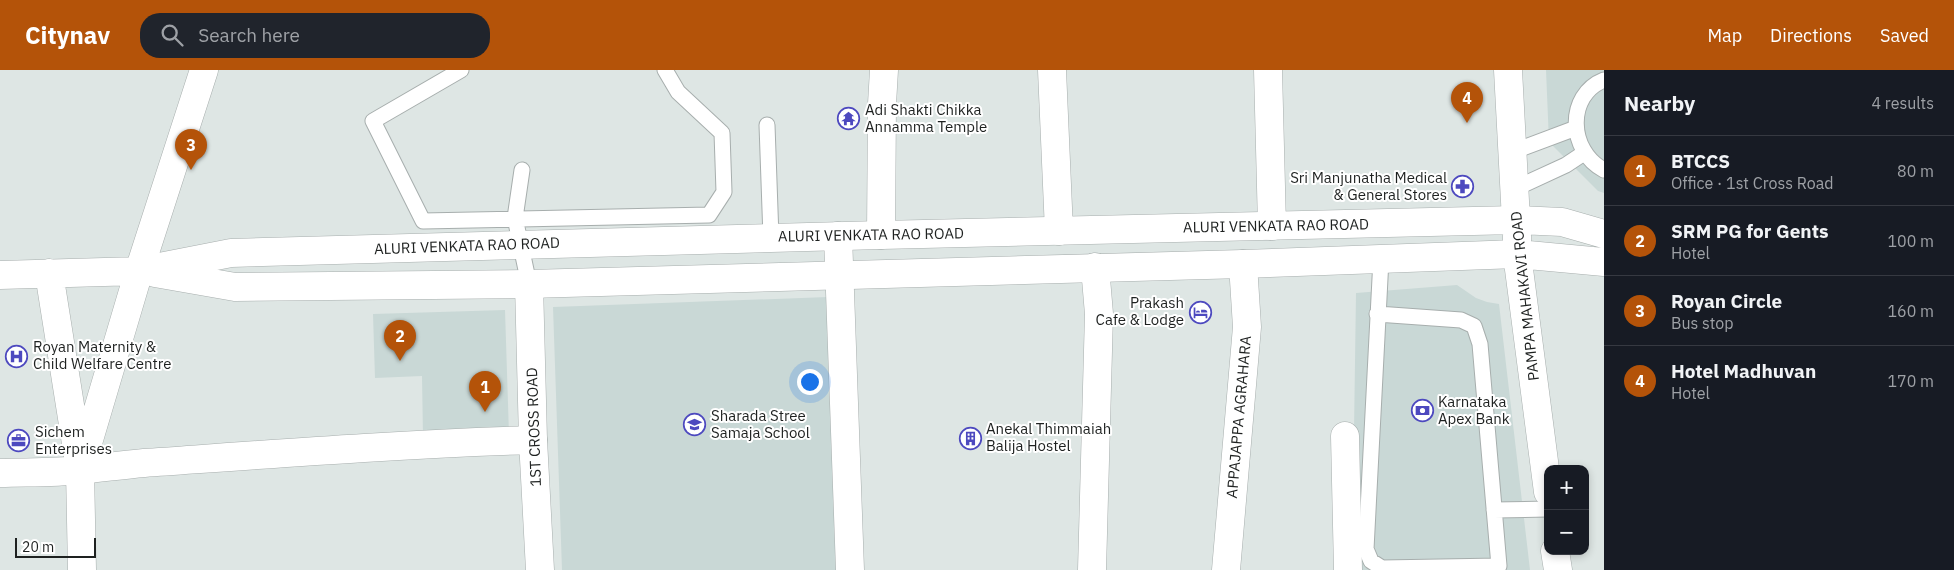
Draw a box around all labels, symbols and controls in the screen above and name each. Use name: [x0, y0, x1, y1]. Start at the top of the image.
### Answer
search box: [140, 13, 490, 58]
text: Citynav: [25, 19, 110, 51]
icon: search: [158, 21, 186, 49]
text: Search here: [198, 23, 300, 47]
text: Map: [1707, 24, 1742, 47]
text: Directions: [1770, 24, 1852, 47]
text: Saved: [1880, 24, 1929, 47]
pin: 4: [1451, 82, 1483, 123]
text: Nearby: [1624, 89, 1695, 117]
text: 4 results: [1871, 93, 1934, 113]
place label: Adi Shakti Chikka Annamma Temple: [865, 100, 987, 136]
temple icon: Adi Shakti Chikka Annamma Temple: [837, 107, 861, 131]
pin: 3: [175, 129, 207, 170]
text: BTCCS: [1671, 149, 1730, 173]
text: 1: [1635, 161, 1645, 181]
text: 80 m: [1897, 161, 1934, 181]
place label: Sri Manjunatha Medical & General Stores: [1290, 168, 1447, 204]
text: Office · 1st Cross Road: [1671, 173, 1834, 193]
pharmacy icon: Sri Manjunatha Medical & General Stores: [1451, 175, 1475, 199]
street label: PAMPA MAHAKAVI ROAD: [1506, 210, 1543, 382]
street label: ALURI VENKATA RAO ROAD: [1183, 214, 1369, 237]
text: SRM PG for Gents: [1671, 219, 1829, 243]
street label: ALURI VENKATA RAO ROAD: [778, 223, 964, 246]
text: 2: [1635, 231, 1645, 251]
text: 100 m: [1887, 231, 1934, 251]
street label: ALURI VENKATA RAO ROAD: [374, 233, 560, 258]
text: Hotel: [1671, 243, 1710, 263]
text: Royan Circle: [1671, 289, 1782, 313]
place label: Prakash Cafe & Lodge: [1096, 293, 1184, 329]
hotel icon: Prakash Cafe & Lodge: [1188, 300, 1212, 324]
text: 3: [1635, 301, 1645, 321]
text: 160 m: [1887, 301, 1934, 321]
text: Bus stop: [1671, 313, 1734, 333]
pin: 2: [384, 320, 416, 361]
street label: APPAJAPPA AGRAHARA: [1222, 335, 1255, 499]
place label: Royan Maternity & Child Welfare Centre: [33, 337, 171, 373]
hospital icon: Royan Maternity & Child Welfare Centre: [5, 344, 29, 368]
text: Hotel Madhuvan: [1671, 359, 1816, 383]
street label: 1ST CROSS ROAD: [522, 367, 545, 487]
your location: [797, 369, 823, 395]
pin: 1: [469, 371, 501, 412]
text: 4: [1635, 371, 1645, 391]
text: 170 m: [1887, 371, 1934, 391]
text: Hotel: [1671, 383, 1710, 403]
place label: Karnataka Apex Bank: [1438, 392, 1510, 428]
bank icon: Karnataka Apex Bank: [1410, 399, 1434, 423]
place label: Sharada Stree Samaja School: [711, 406, 810, 442]
school or university icon: Sharada Stree Samaja School: [683, 413, 707, 437]
place label: Anekal Thimmaiah Balija Hostel: [986, 419, 1111, 455]
place label: Sichem Enterprises: [35, 422, 112, 458]
building icon: Anekal Thimmaiah Balija Hostel: [958, 426, 982, 450]
office icon: Sichem Enterprises: [7, 429, 31, 453]
map controls: [1544, 465, 1589, 555]
button: +: [1544, 465, 1589, 510]
button: −: [1544, 510, 1589, 555]
scale bar: [15, 535, 96, 558]
text: 20 m: [22, 538, 54, 556]

